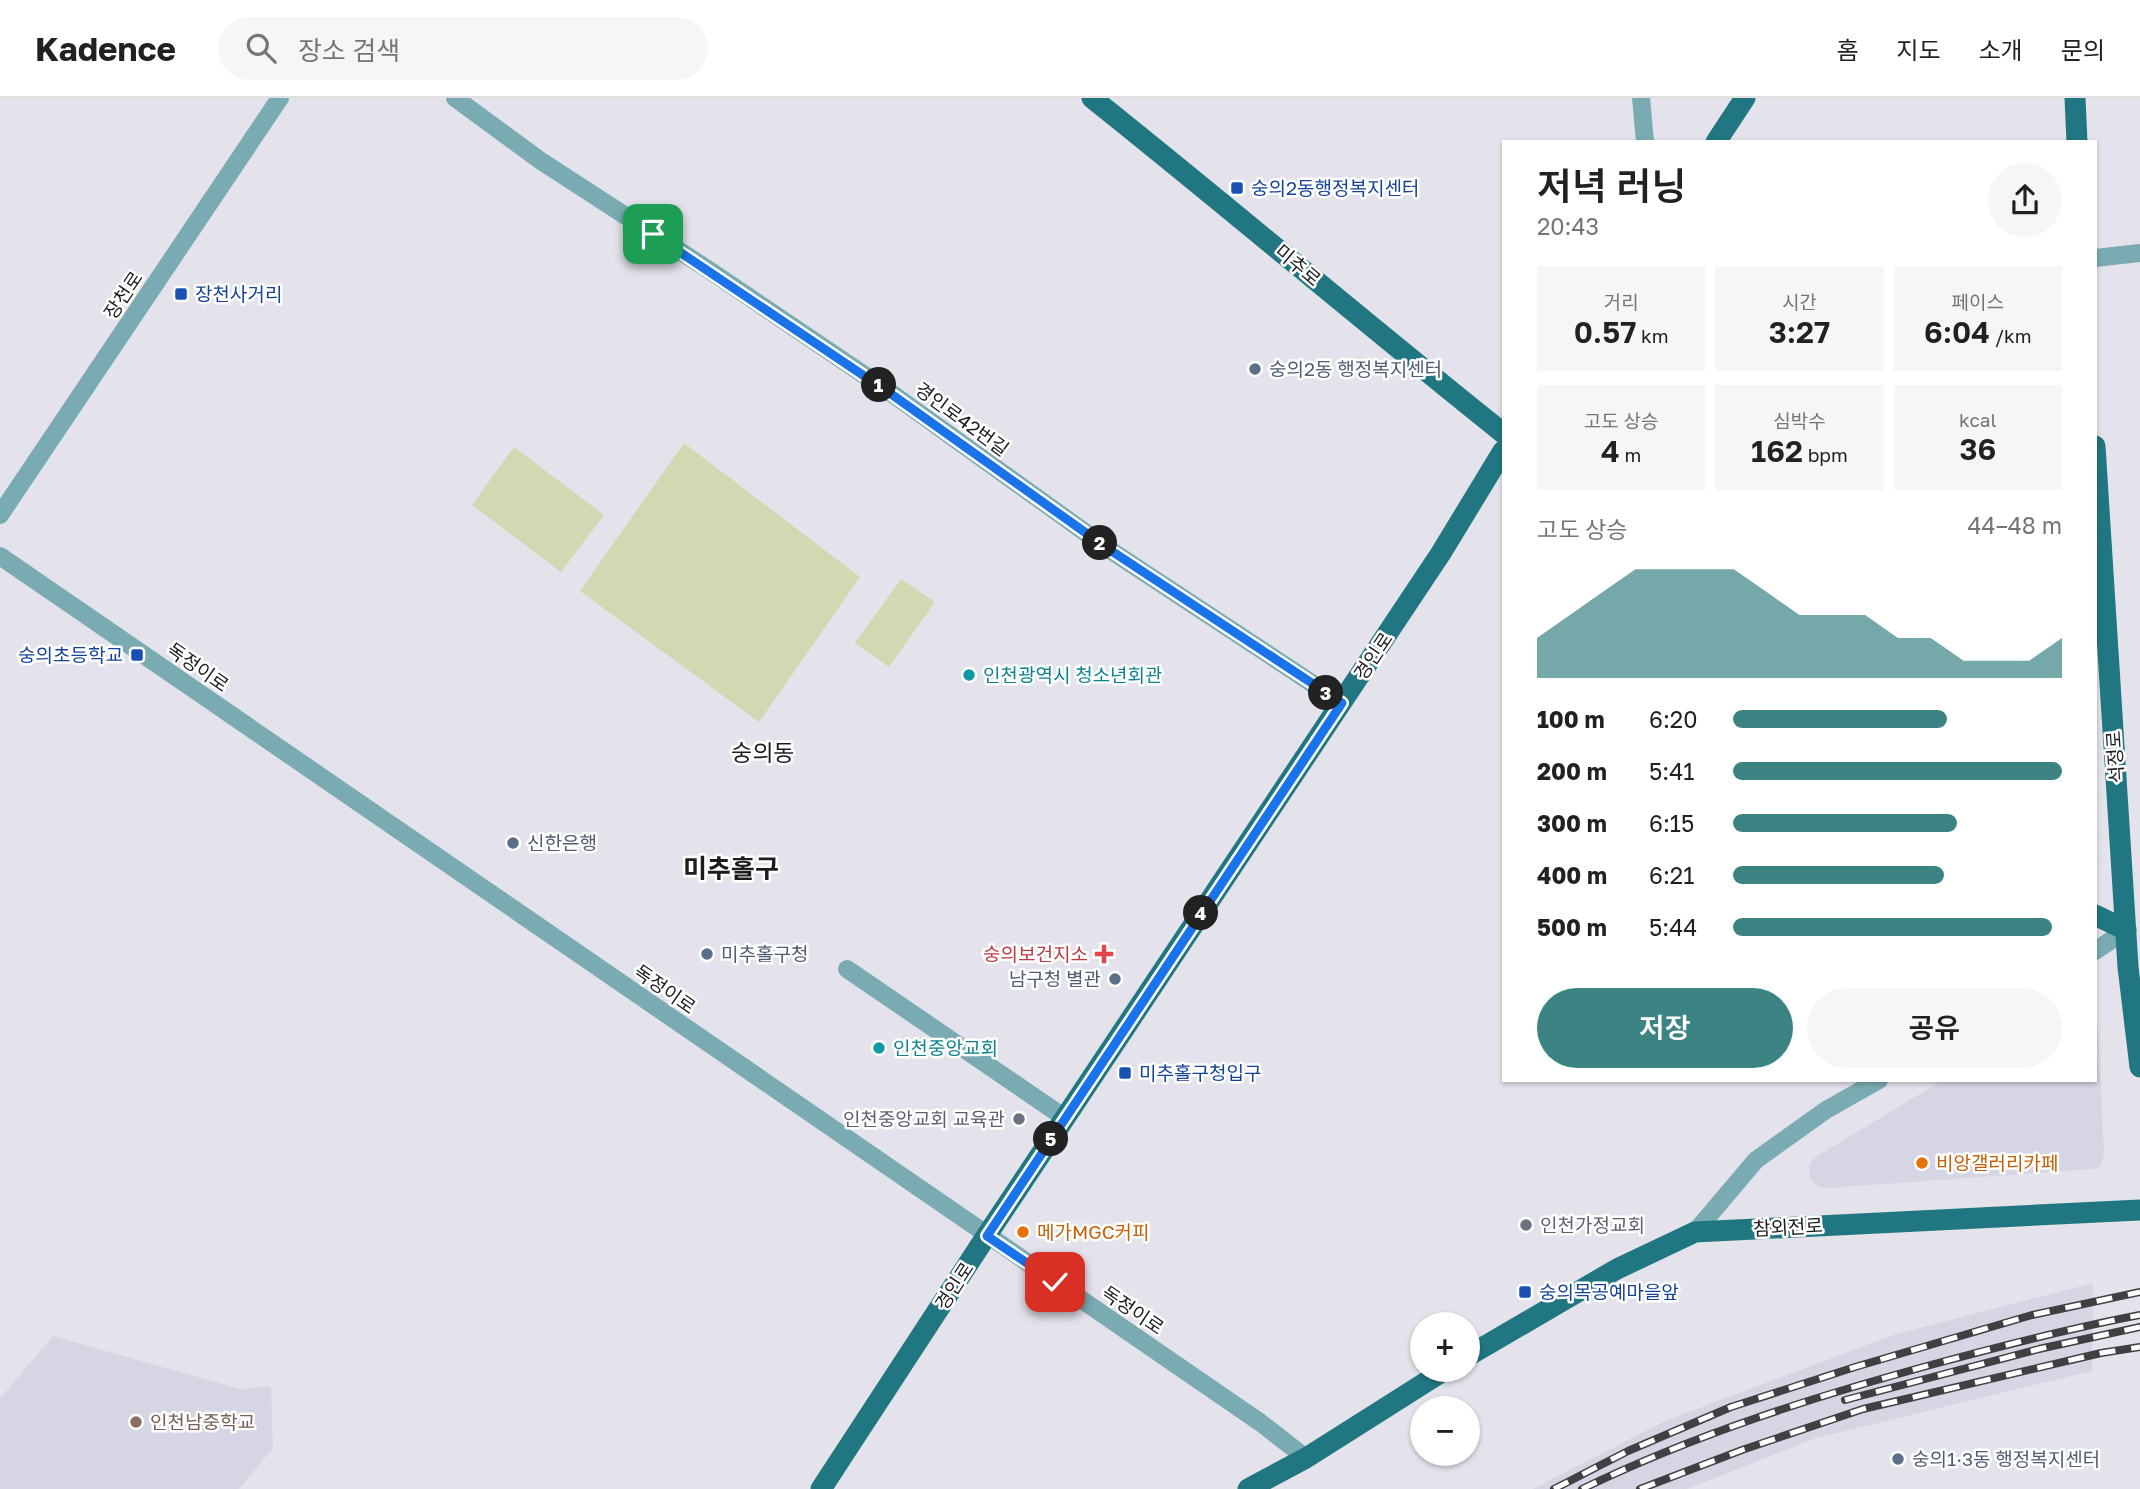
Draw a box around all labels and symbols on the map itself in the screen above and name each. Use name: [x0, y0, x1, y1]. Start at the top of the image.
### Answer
place label: 숭의2동행정복지센터: [1251, 176, 1419, 199]
marker: 숭의2동행정복지센터: [1229, 180, 1245, 196]
pin: [623, 204, 683, 264]
street label: 미추로: [1271, 239, 1326, 290]
street label: 장천로: [98, 267, 147, 323]
place label: 장천사거리: [195, 282, 282, 305]
marker: 장천사거리: [173, 286, 189, 302]
place label: 숭의2동 행정복지센터: [1269, 357, 1442, 380]
marker: 숭의2동 행정복지센터: [1247, 361, 1263, 377]
pin: 1: [862, 368, 896, 402]
street label: 경인로42번길: [911, 377, 1014, 460]
pin: 2: [1082, 526, 1118, 560]
street label: 경인로: [1348, 628, 1397, 684]
street label: 독정이로: [163, 637, 234, 696]
place label: 숭의초등학교: [18, 643, 123, 666]
marker: 숭의초등학교: [129, 647, 145, 663]
place label: 인천광역시 청소년회관: [983, 663, 1163, 686]
marker: 인천광역시 청소년회관: [961, 667, 977, 683]
pin: 3: [1308, 676, 1344, 710]
street label: 석정로: [2101, 730, 2128, 784]
district label: 숭의동: [731, 738, 795, 766]
place label: 신한은행: [527, 831, 597, 854]
marker: 신한은행: [505, 835, 521, 851]
district label: 미추홀구: [683, 853, 779, 884]
pin: 4: [1184, 896, 1218, 930]
place label: 미추홀구청: [721, 942, 808, 965]
place label: 숭의보건지소: [983, 942, 1088, 965]
marker: 숭의보건지소: [1094, 944, 1114, 964]
marker: 미추홀구청: [699, 946, 715, 962]
street label: 독정이로: [630, 959, 701, 1018]
place label: 남구청 별관: [1009, 967, 1101, 990]
marker: 남구청 별관: [1107, 971, 1123, 987]
place label: 인천중앙교회: [893, 1036, 998, 1059]
marker: 인천중앙교회: [871, 1040, 887, 1056]
place label: 미추홀구청입구: [1139, 1061, 1261, 1084]
marker: 미추홀구청입구: [1117, 1065, 1133, 1081]
place label: 인천중앙교회 교육관: [843, 1107, 1005, 1130]
marker: 인천중앙교회 교육관: [1011, 1111, 1027, 1127]
pin: 5: [1034, 1122, 1068, 1156]
place label: 비앙갤러리카페: [1936, 1151, 2058, 1174]
marker: 비앙갤러리카페: [1914, 1155, 1930, 1171]
place label: 인천가정교회: [1540, 1213, 1645, 1236]
street label: 참외전로: [1752, 1213, 1823, 1240]
marker: 인천가정교회: [1518, 1217, 1534, 1233]
place label: 메가MGC커피: [1037, 1220, 1150, 1243]
marker: 메가MGC커피: [1015, 1224, 1031, 1240]
pin: [1025, 1252, 1085, 1312]
street label: 경인로: [930, 1257, 978, 1314]
place label: 숭의목공예마을앞: [1539, 1280, 1679, 1303]
street label: 독정이로: [1098, 1281, 1169, 1339]
marker: 숭의목공예마을앞: [1517, 1284, 1533, 1300]
place label: 인천남중학교: [150, 1410, 255, 1433]
marker: 인천남중학교: [128, 1414, 144, 1430]
place label: 숭의1·3동 행정복지센터: [1912, 1447, 2100, 1470]
marker: 숭의1·3동 행정복지센터: [1890, 1451, 1906, 1467]

